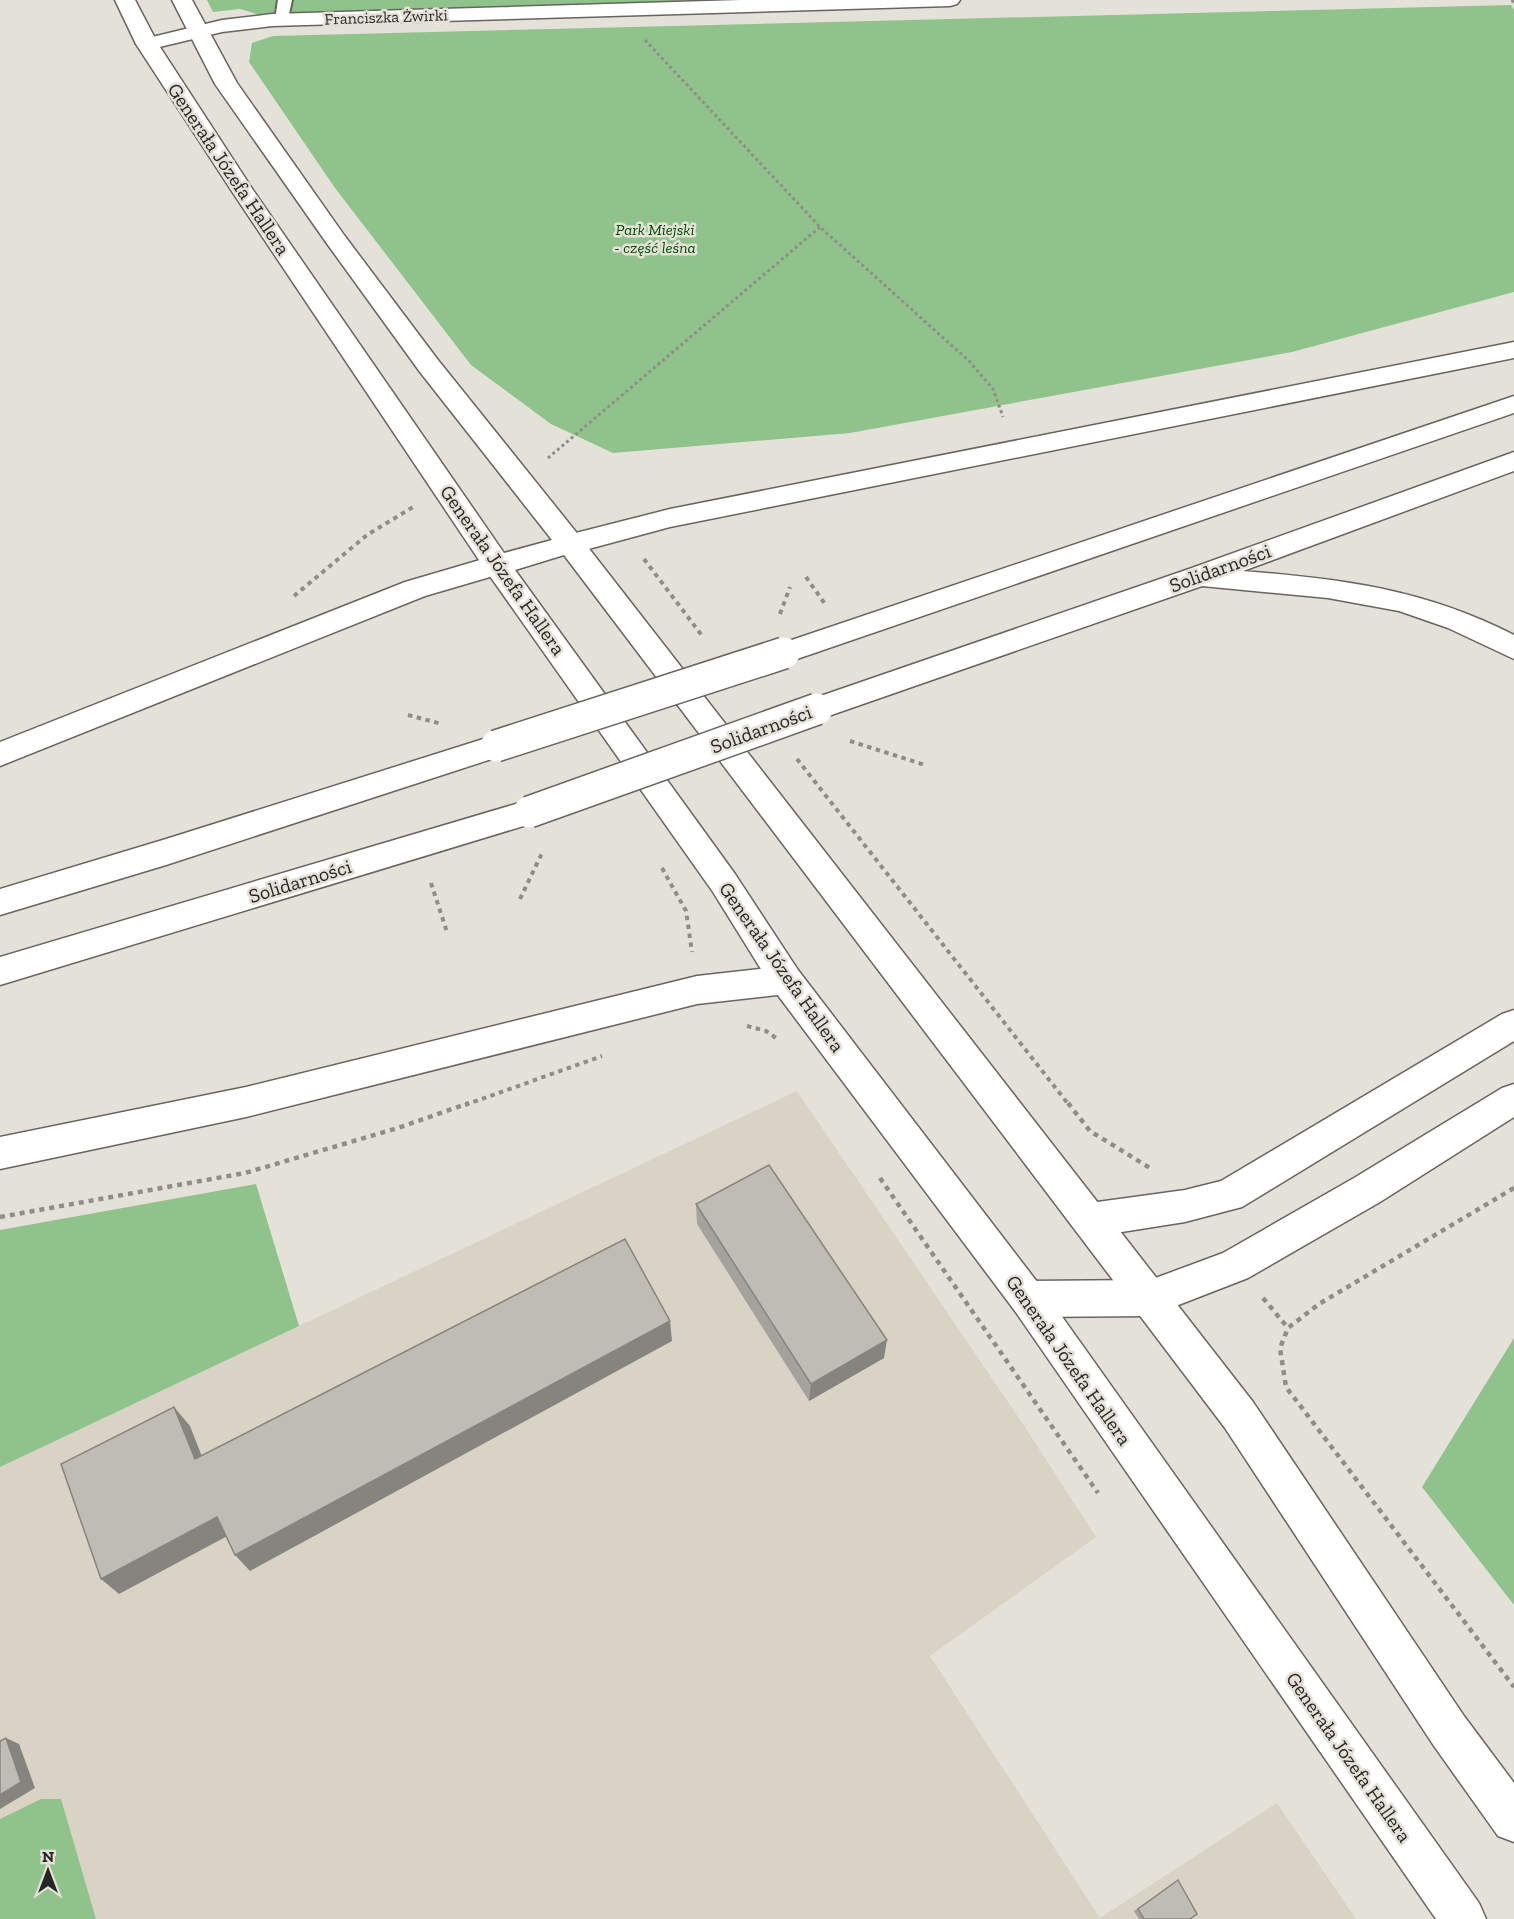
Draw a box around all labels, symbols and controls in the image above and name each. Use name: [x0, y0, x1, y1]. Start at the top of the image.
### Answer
street label: Franciszka Żwirki: [324, 5, 449, 29]
street label: Generała Józefa Hallera: [163, 78, 296, 260]
park label: Park Miejski - część leśna: [614, 220, 696, 257]
street label: Generała Józefa Hallera: [435, 480, 571, 660]
street label: Solidarności: [1166, 538, 1274, 597]
street label: Solidarności: [707, 699, 815, 758]
street label: Solidarności: [246, 854, 355, 908]
street label: Generała Józefa Hallera: [714, 877, 850, 1057]
street label: Generała Józefa Hallera: [1001, 1270, 1137, 1450]
street label: Generała Józefa Hallera: [1281, 1667, 1417, 1847]
north arrow: [18, 1841, 78, 1901]
text: N: [42, 1847, 54, 1866]

